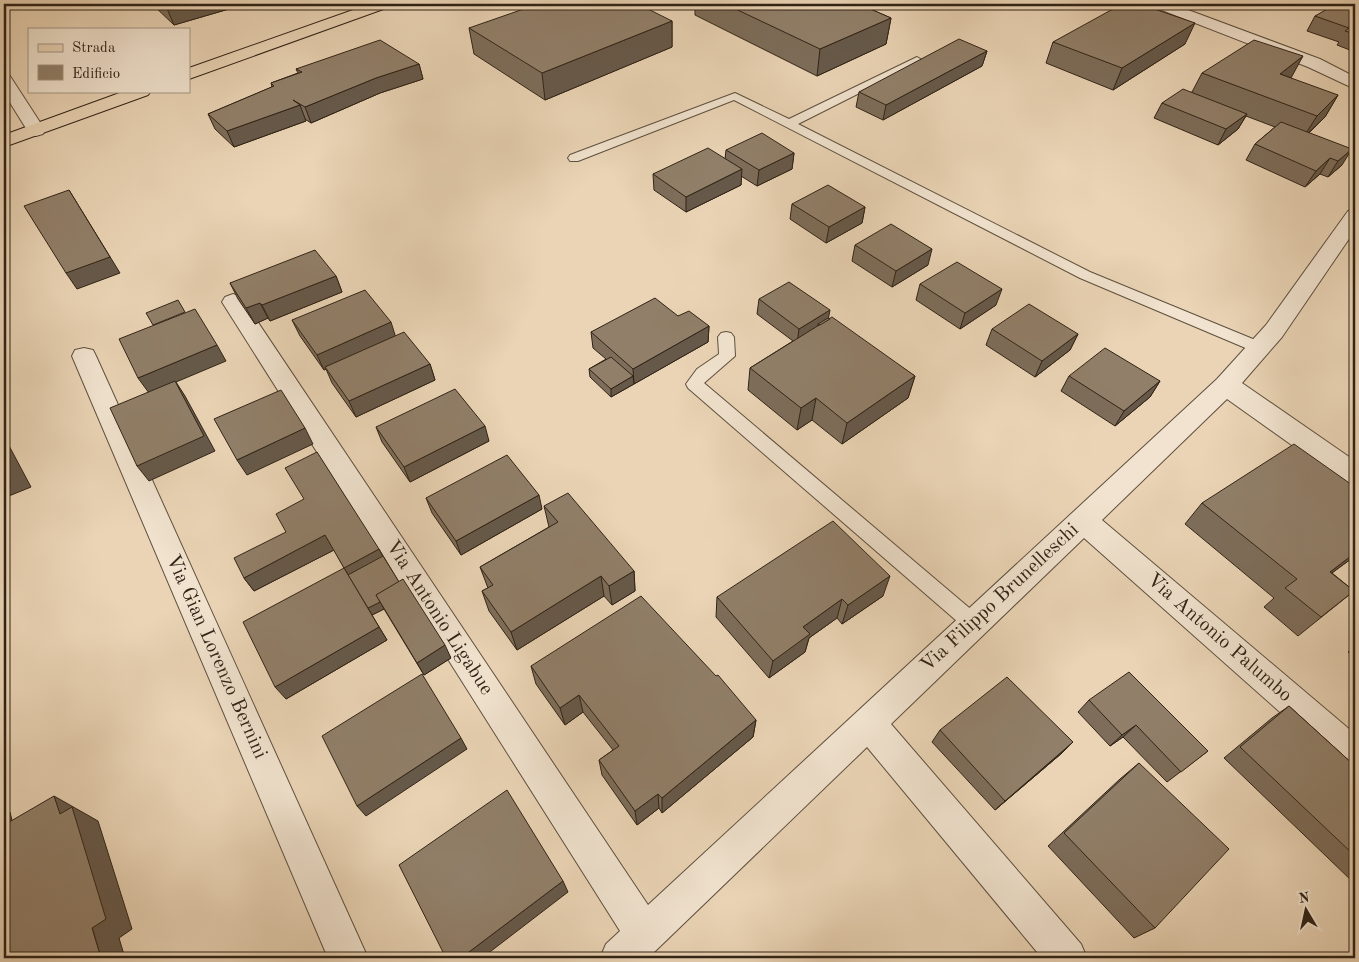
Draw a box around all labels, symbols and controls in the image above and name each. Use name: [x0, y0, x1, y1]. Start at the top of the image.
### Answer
legend: [28, 28, 190, 92]
text: Strada: [72, 41, 116, 56]
text: Edificio: [72, 67, 120, 82]
street label: Via Filippo Brunelleschi: [917, 520, 1083, 676]
street label: Via Antonio Ligabue: [382, 537, 496, 699]
street label: Via Gian Lorenzo Bernini: [162, 552, 270, 762]
street label: Via Antonio Palumbo: [1143, 570, 1295, 706]
north arrow: [1282, 884, 1332, 934]
text: N: [1298, 890, 1311, 906]

